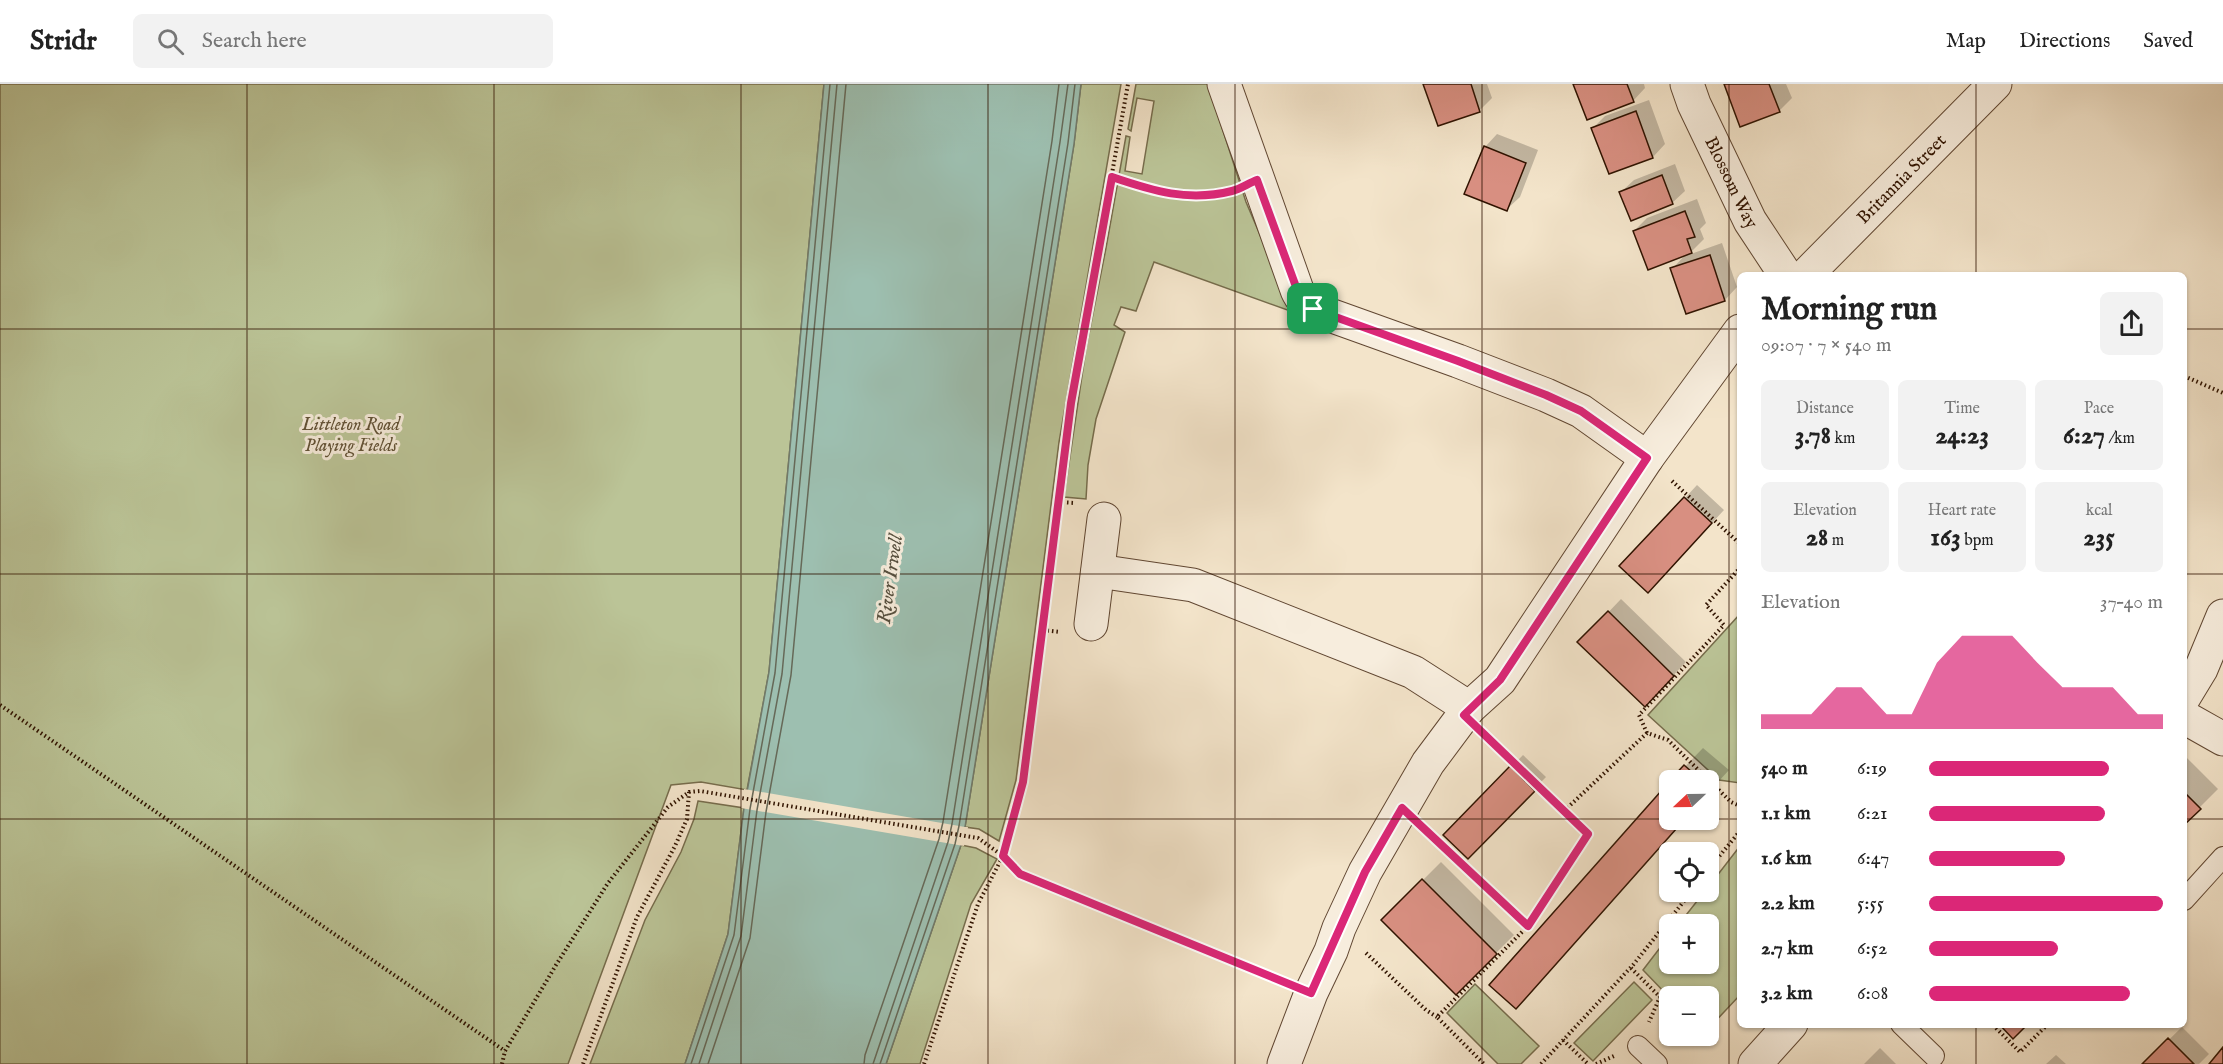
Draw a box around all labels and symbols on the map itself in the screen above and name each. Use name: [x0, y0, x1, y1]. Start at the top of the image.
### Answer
street label: Britannia Street: [1853, 130, 1952, 230]
street label: Blossom Way: [1698, 133, 1762, 234]
pin: [1287, 283, 1338, 334]
park label: Littleton Road Playing Fields: [301, 414, 402, 458]
water label: River Irwell: [872, 531, 909, 625]
north arrow: [1659, 770, 1719, 830]

